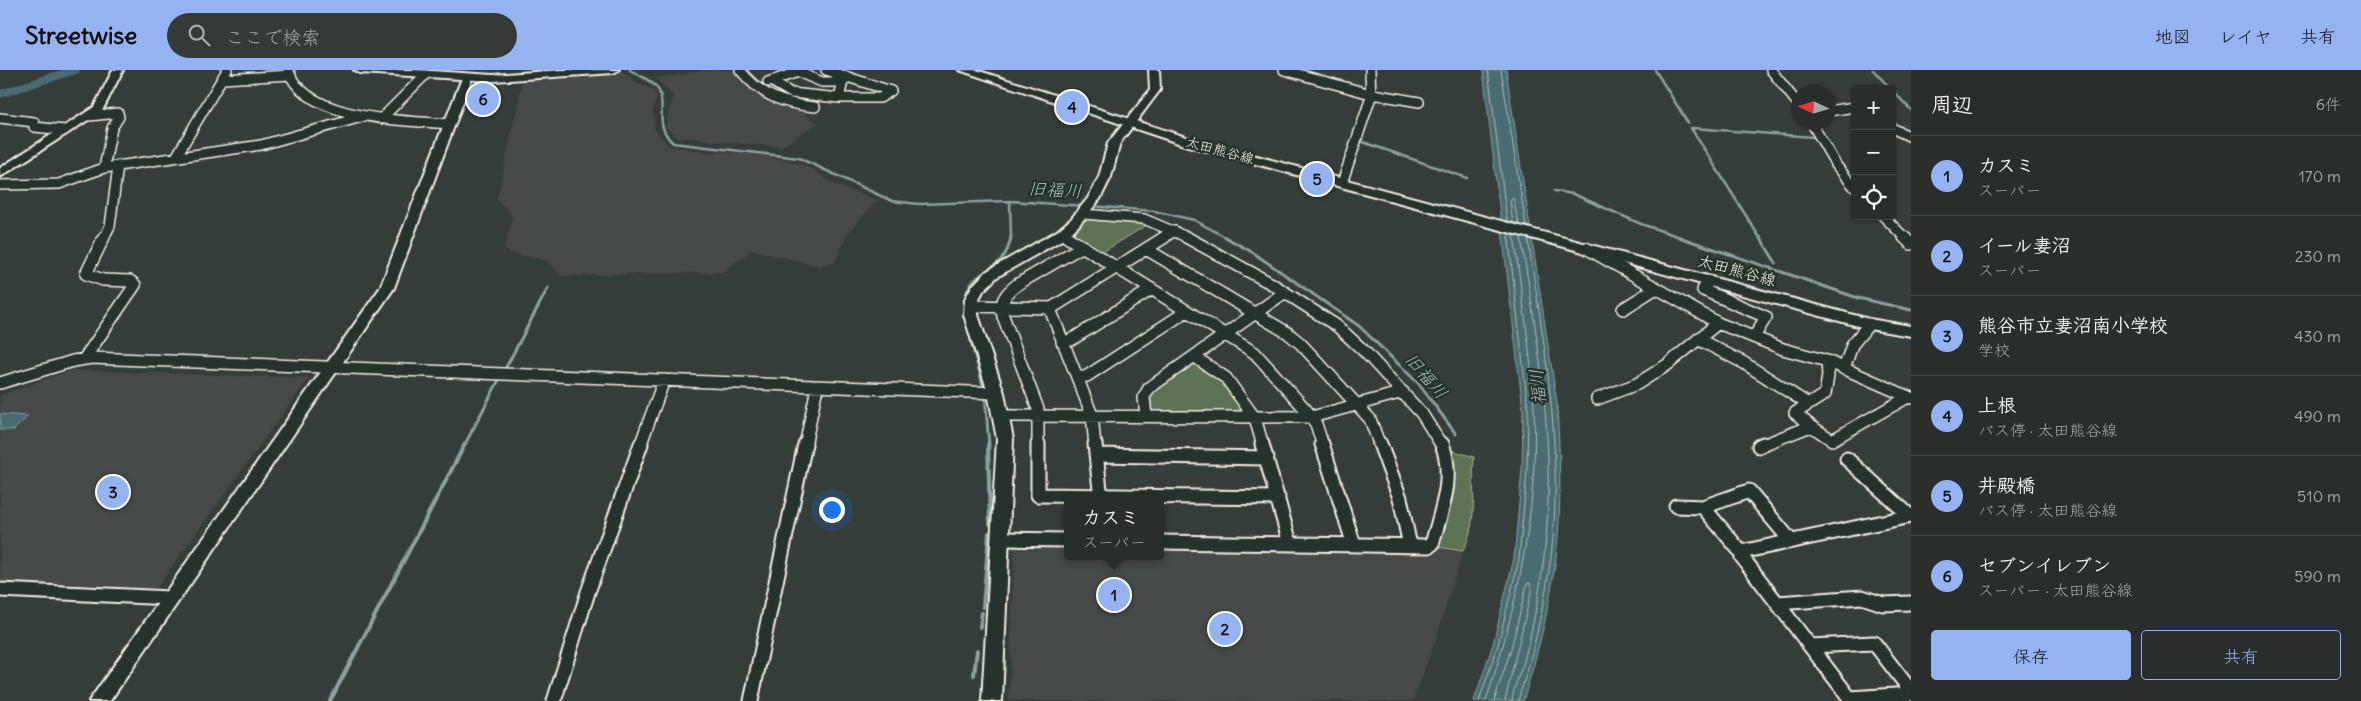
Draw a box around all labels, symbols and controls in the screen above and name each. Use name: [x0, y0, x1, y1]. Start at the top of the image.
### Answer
search box: [167, 13, 517, 58]
text: Streetwise: [25, 20, 137, 50]
icon: search: [185, 21, 213, 49]
text: ここで検索: [225, 25, 320, 49]
text: 地図: [2155, 25, 2191, 48]
text: レイヤ: [2219, 25, 2272, 48]
text: 共有: [2300, 25, 2336, 48]
pin: 6: [467, 80, 499, 118]
north arrow: [1791, 85, 1836, 130]
map controls: [1851, 85, 1896, 220]
button: +: [1851, 85, 1896, 130]
pin: 4: [1056, 88, 1088, 126]
text: 周辺: [1931, 91, 1973, 118]
text: 6件: [2316, 94, 2341, 114]
button: −: [1851, 130, 1896, 175]
street label: 太田熊谷線: [1184, 132, 1256, 168]
text: カスミ: [1978, 153, 2035, 177]
pin: 5: [1301, 160, 1333, 198]
text: 1: [1944, 166, 1950, 186]
text: 170 m: [2298, 166, 2341, 186]
button: locate: [1851, 175, 1896, 220]
water label: 旧福川: [1027, 177, 1083, 202]
text: スーパー: [1978, 180, 2041, 200]
text: イール妻沼: [1978, 233, 2071, 257]
text: 2: [1943, 246, 1951, 266]
text: 230 m: [2295, 246, 2341, 266]
street label: 太田熊谷線: [1696, 250, 1778, 290]
text: スーパー: [1978, 260, 2041, 280]
text: 熊谷市立妻沼南小学校: [1978, 313, 2168, 337]
text: 3: [1942, 326, 1952, 346]
text: 430 m: [2294, 326, 2341, 346]
text: 学校: [1978, 340, 2010, 360]
water label: 旧福川: [1400, 348, 1453, 404]
water label: 福川: [1524, 368, 1551, 406]
text: 上根: [1978, 393, 2016, 417]
text: 4: [1942, 406, 1952, 426]
text: 490 m: [2294, 406, 2341, 426]
text: バス停 · 太田熊谷線: [1978, 420, 2117, 440]
pin: 3: [97, 473, 129, 511]
text: 井殿橋: [1978, 473, 2035, 497]
text: 5: [1942, 486, 1952, 506]
text: 510 m: [2297, 486, 2341, 506]
popup: [1064, 495, 1164, 560]
your location: [819, 497, 845, 523]
text: バス停 · 太田熊谷線: [1978, 500, 2117, 520]
text: カスミ: [1082, 505, 1139, 529]
text: スーパー: [1082, 532, 1146, 552]
text: セブンイレブン: [1978, 553, 2111, 577]
text: 6: [1942, 566, 1952, 586]
text: 590 m: [2294, 566, 2341, 586]
pin: 1: [1098, 576, 1130, 614]
text: スーパー · 太田熊谷線: [1978, 580, 2133, 600]
pin: 2: [1209, 610, 1241, 648]
button: 保存: [1931, 630, 2131, 680]
button: 共有: [2141, 630, 2341, 680]

